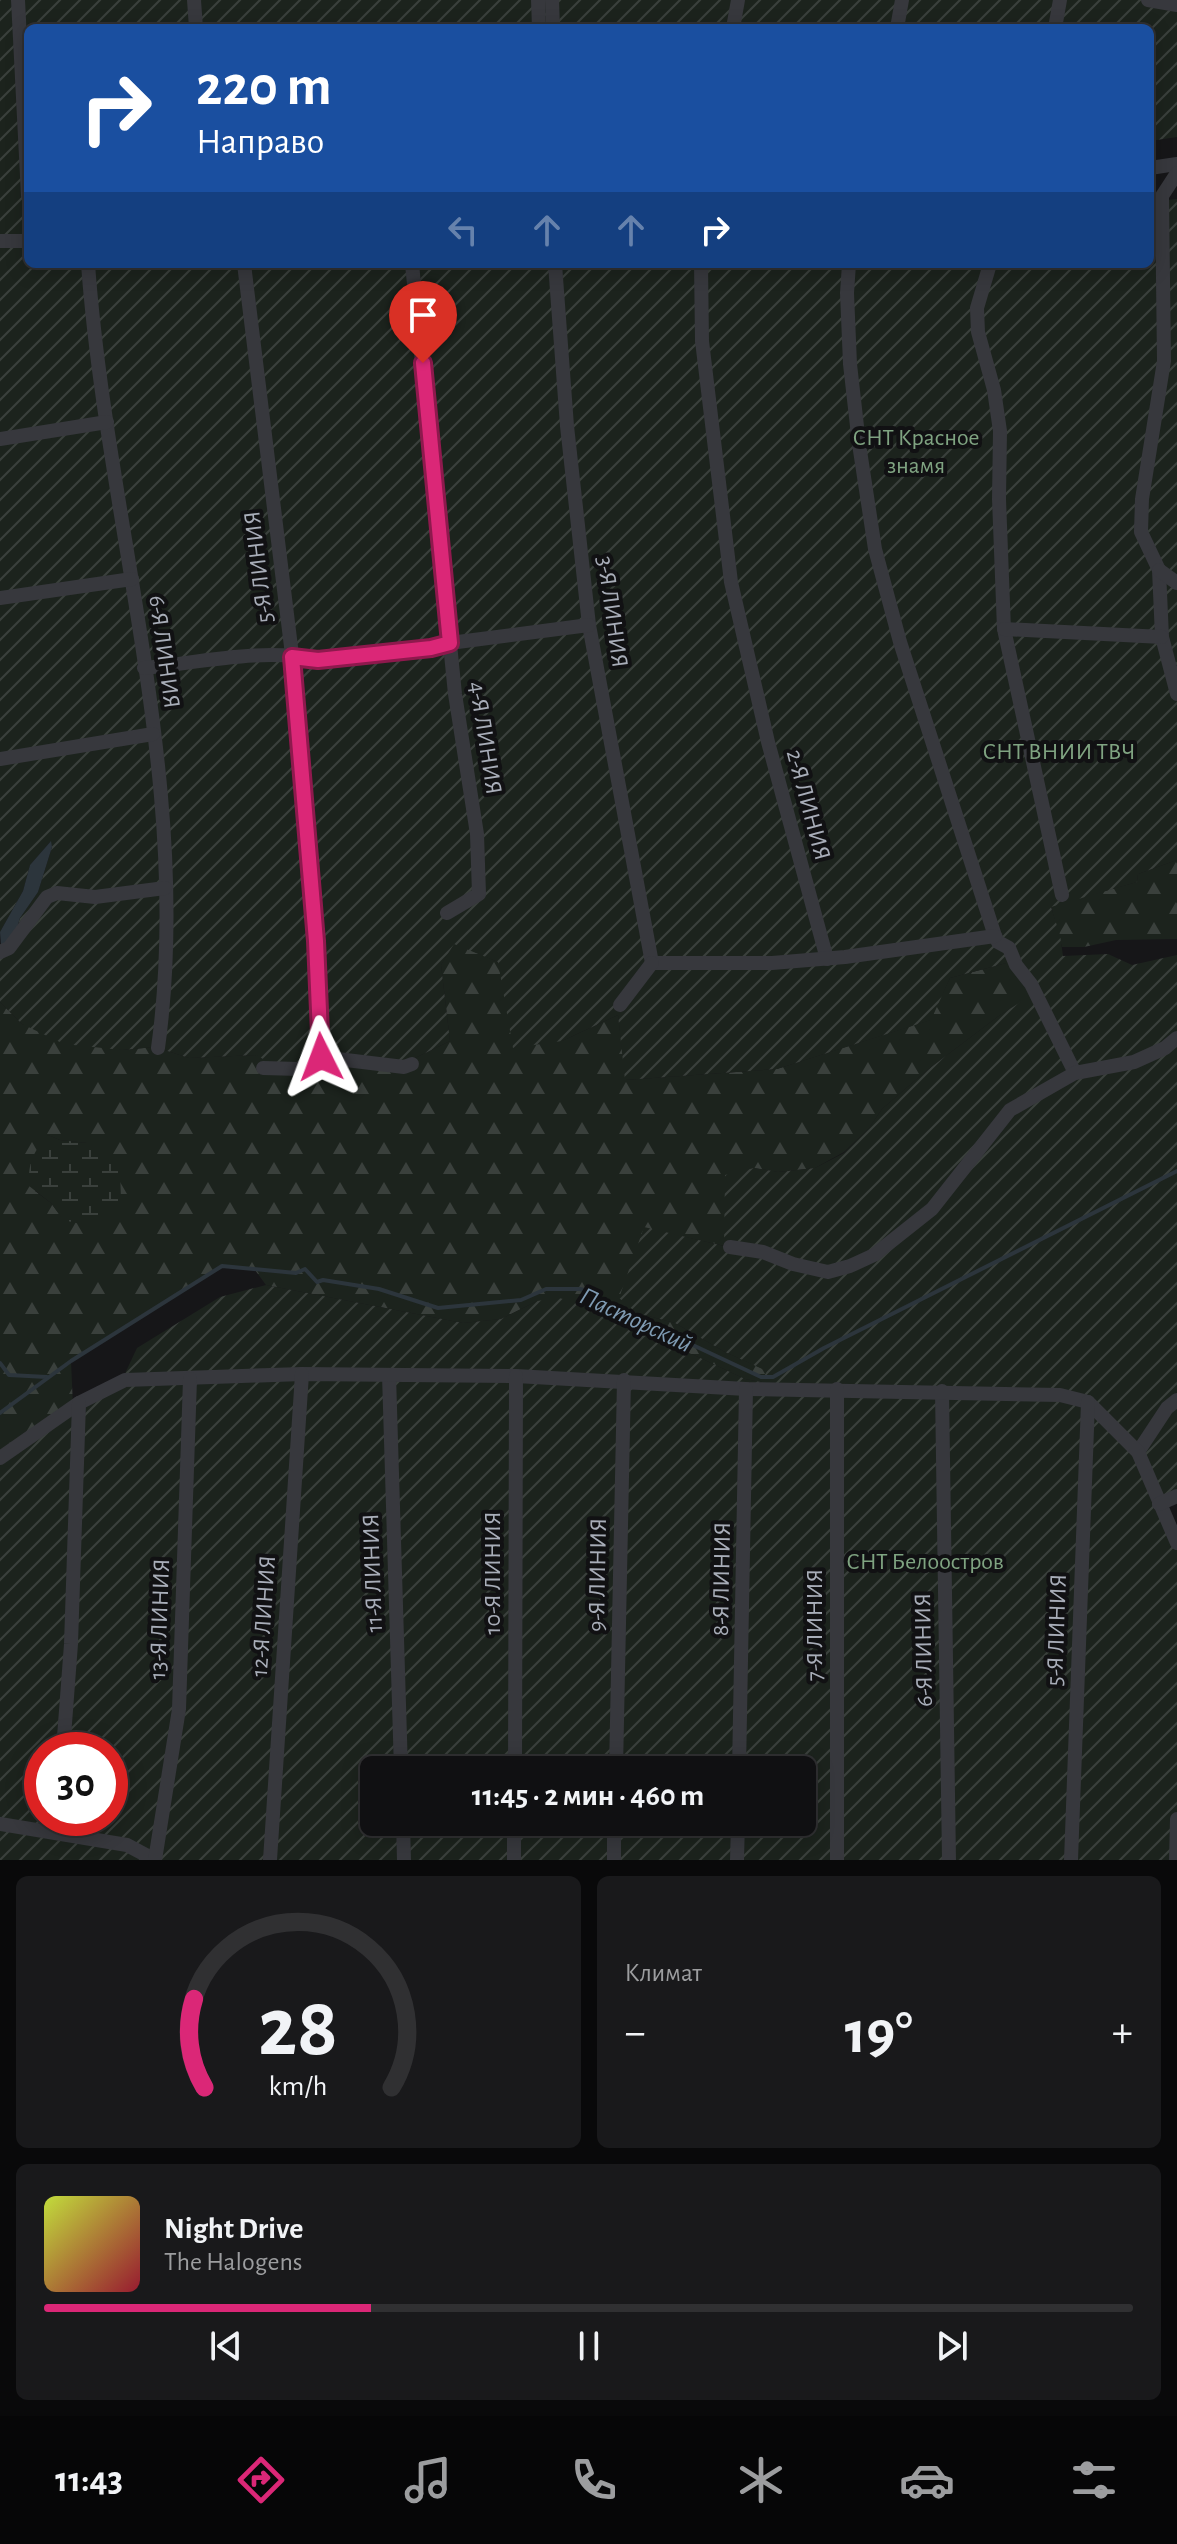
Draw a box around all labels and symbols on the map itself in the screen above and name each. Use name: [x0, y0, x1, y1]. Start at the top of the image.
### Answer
pin: [389, 281, 457, 363]
park label: СНТ Красное знамя: [852, 426, 980, 478]
street label: 5-Я ЛИНИЯ: [240, 510, 278, 624]
street label: 3-Я ЛИНИЯ: [592, 555, 632, 669]
street label: 6-Я ЛИНИЯ: [144, 594, 184, 710]
street label: 4-Я ЛИНИЯ: [464, 680, 506, 796]
park label: СНТ ВНИИ ТВЧ: [982, 740, 1136, 764]
street label: 2-Я ЛИНИЯ: [782, 747, 834, 863]
position arrow: [279, 1015, 363, 1099]
water label: Пасторский: [576, 1283, 696, 1357]
street label: 10-Я ЛИНИЯ: [481, 1511, 505, 1635]
street label: 11-Я ЛИНИЯ: [359, 1513, 387, 1633]
street label: 9-Я ЛИНИЯ: [585, 1518, 611, 1632]
street label: 8-Я ЛИНИЯ: [709, 1522, 735, 1636]
park label: СНТ Белоостров: [846, 1550, 1004, 1574]
street label: 12-Я ЛИНИЯ: [248, 1554, 280, 1678]
street label: 13-Я ЛИНИЯ: [146, 1558, 174, 1680]
street label: 7-Я ЛИНИЯ: [803, 1569, 827, 1681]
street label: 5-Я ЛИНИЯ: [1043, 1573, 1071, 1687]
street label: 6-Я ЛИНИЯ: [911, 1593, 937, 1707]
speed limit sign: 30: [24, 1732, 128, 1836]

